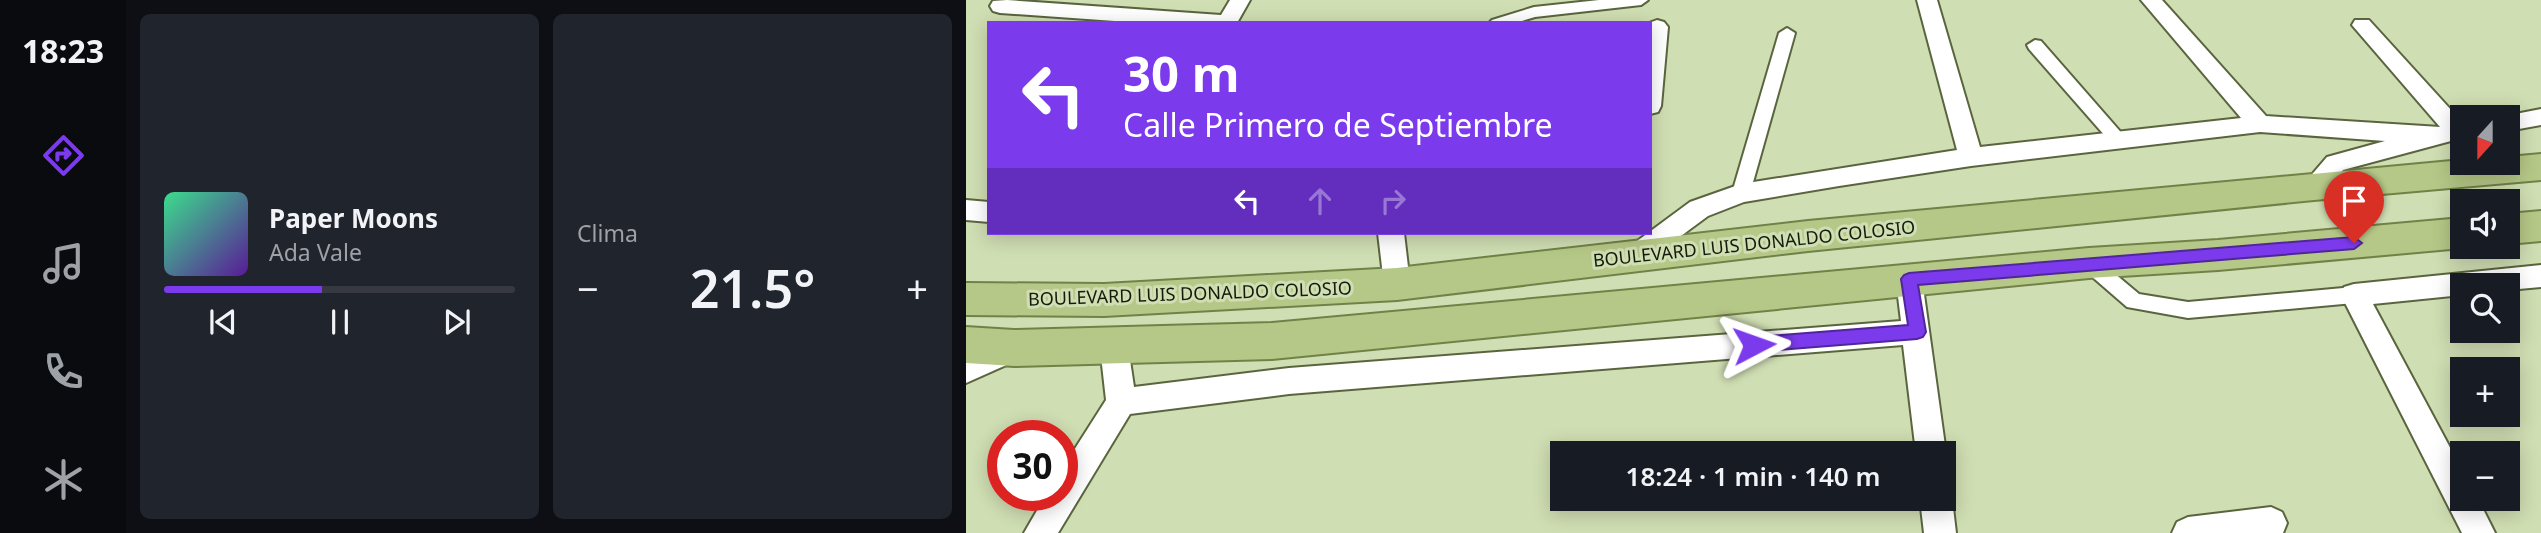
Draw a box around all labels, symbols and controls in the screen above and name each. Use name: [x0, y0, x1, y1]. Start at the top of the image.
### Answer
text: 18:23: [22, 29, 104, 72]
text: 30 m: [1123, 40, 1240, 106]
icon: left: [1008, 49, 1099, 140]
text: Calle Primero de Septiembre: [1123, 103, 1553, 146]
north arrow: [2450, 105, 2520, 175]
map controls: [2450, 105, 2520, 511]
icon: directions: [39, 131, 88, 180]
pin: [2324, 171, 2384, 243]
icon: left: [1228, 182, 1266, 220]
icon: ahead: [1301, 182, 1339, 220]
icon: right: [1374, 182, 1412, 220]
icon: arrive: [2335, 182, 2373, 220]
button: sound: [2450, 189, 2520, 259]
text: Paper Moons: [269, 200, 438, 236]
street label: BOULEVARD LUIS DONALDO COLOSIO: [1592, 214, 1916, 272]
text: Clima: [577, 217, 638, 249]
text: Ada Vale: [269, 236, 362, 268]
icon: music: [39, 239, 88, 288]
text: 21.5°: [690, 252, 815, 323]
text: −: [577, 262, 599, 314]
text: +: [906, 262, 928, 314]
button: search: [2450, 273, 2520, 343]
street label: BOULEVARD LUIS DONALDO COLOSIO: [1028, 275, 1352, 311]
icon: previous: [204, 303, 242, 341]
icon: pause: [321, 303, 359, 341]
icon: next: [438, 303, 476, 341]
position arrow: [1717, 308, 1791, 382]
icon: phone: [39, 347, 88, 396]
button: +: [2450, 357, 2520, 427]
speed limit sign: 30: [987, 420, 1078, 511]
button: −: [2450, 441, 2520, 511]
icon: climate: [39, 455, 88, 504]
text: 18:24 · 1 min · 140 m: [1626, 458, 1880, 494]

